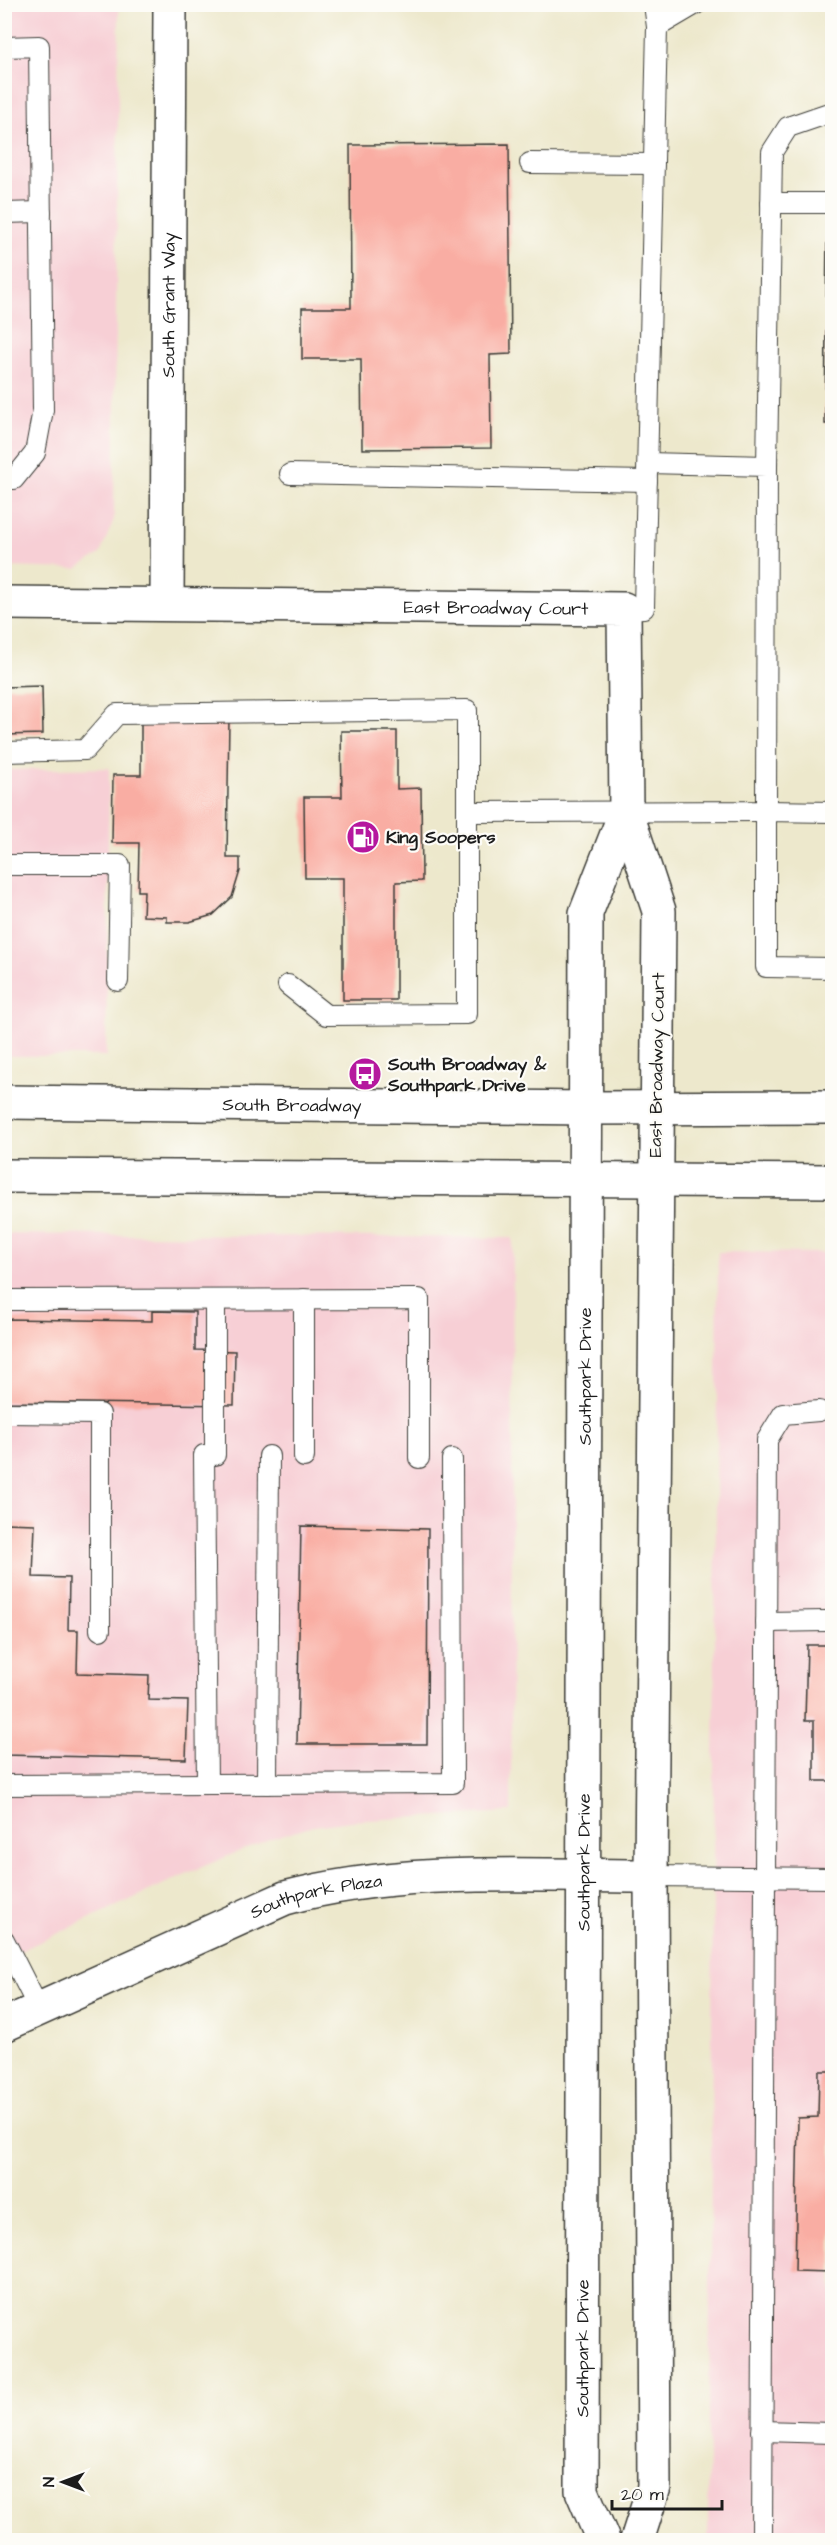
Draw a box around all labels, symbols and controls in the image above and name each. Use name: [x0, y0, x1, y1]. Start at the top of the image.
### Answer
street label: South Grant Way: [156, 232, 182, 378]
street label: East Broadway Court: [404, 594, 589, 622]
fuel station icon: King Soopers: [345, 819, 381, 855]
place label: King Soopers: [386, 825, 496, 851]
street label: East Broadway Court: [643, 972, 672, 1158]
place label: South Broadway & Southpark Drive: [387, 1052, 547, 1098]
bus stop icon: South Broadway & Southpark Drive: [347, 1056, 383, 1092]
street label: South Broadway: [222, 1092, 362, 1119]
street label: Southpark Drive: [572, 1307, 598, 1445]
street label: Southpark Drive: [571, 1793, 596, 1931]
street label: Southpark Plaza: [246, 1868, 383, 1925]
street label: Southpark Drive: [570, 2279, 595, 2417]
north arrow: [33, 2452, 93, 2512]
scale bar: [612, 2473, 722, 2511]
text: N: [38, 2477, 60, 2487]
text: 20 m: [621, 2482, 664, 2507]

